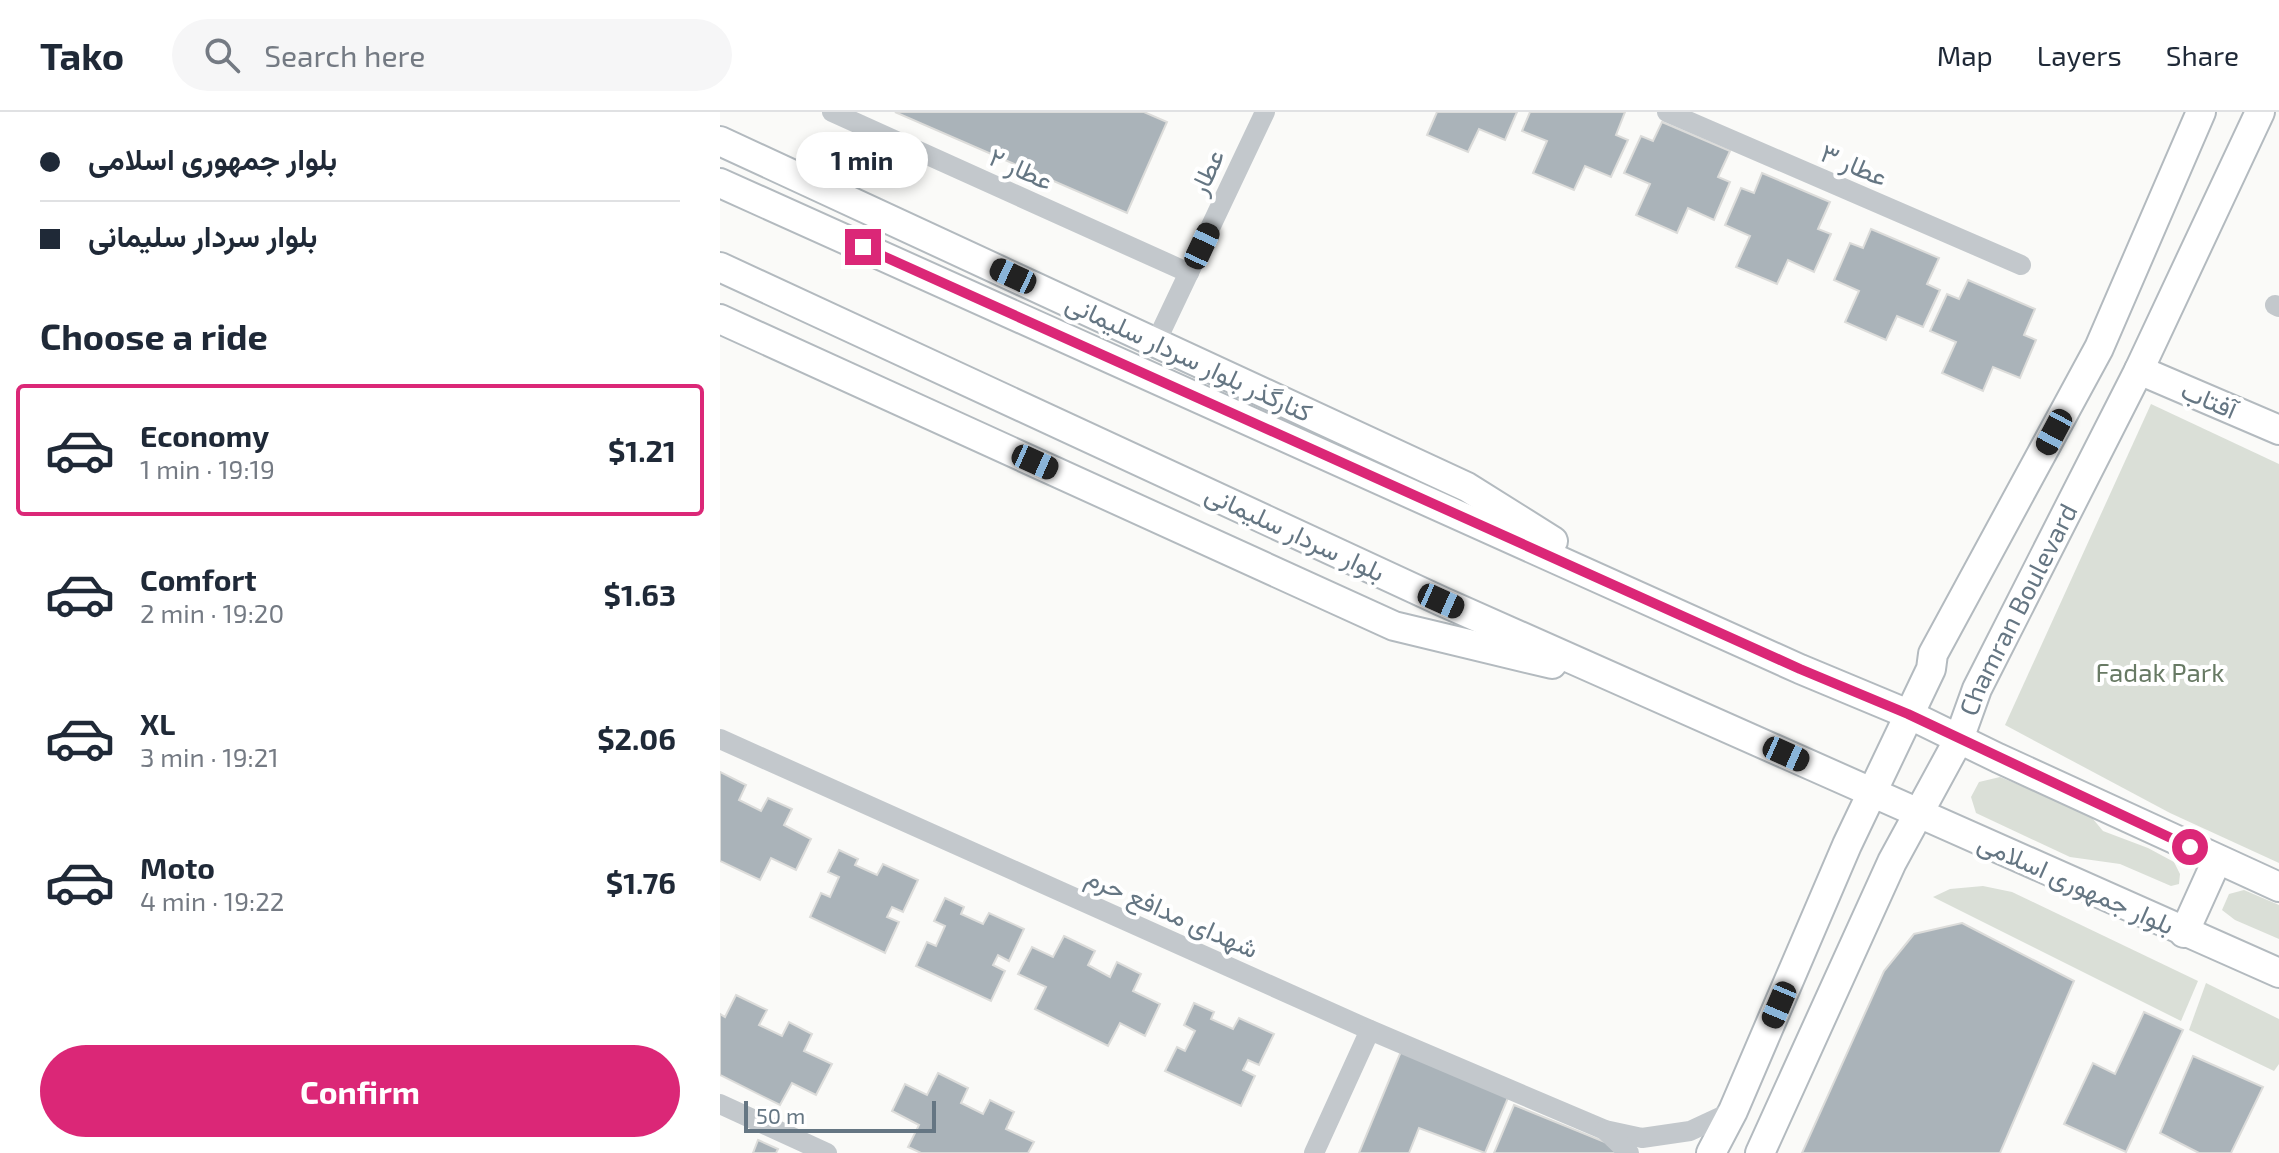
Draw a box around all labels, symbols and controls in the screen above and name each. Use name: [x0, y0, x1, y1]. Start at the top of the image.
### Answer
search box: [172, 19, 732, 91]
text: Tako: [40, 32, 124, 78]
icon: search: [200, 33, 244, 77]
text: Search here: [264, 37, 425, 73]
text: Map: [1937, 38, 1993, 72]
text: Layers: [2037, 38, 2122, 72]
text: Share: [2166, 38, 2239, 72]
callout: 1 min: [797, 131, 929, 187]
street label: عطار ۳: [1816, 136, 1893, 193]
text: بلوار جمهوری اسلامی: [88, 140, 337, 176]
street label: عطار ۲: [984, 140, 1058, 197]
text: 1 min: [831, 144, 893, 175]
street label: عطار: [1181, 144, 1231, 201]
text: بلوار سردار سلیمانی: [88, 217, 317, 253]
car: [1181, 219, 1223, 273]
route end: [845, 229, 881, 265]
car: [986, 255, 1040, 297]
street label: کنارگذر بلوار سردار سلیمانی: [1061, 286, 1318, 429]
text: Choose a ride: [40, 314, 268, 357]
street label: آفتاب: [2177, 373, 2244, 426]
car: [2032, 405, 2076, 459]
icon: car: [44, 414, 116, 486]
text: Economy: [140, 417, 269, 453]
text: $1.21: [608, 432, 676, 468]
car: [1008, 441, 1062, 483]
text: 1 min · 19:19: [140, 453, 275, 484]
street label: بلوار سردار سلیمانی: [1200, 477, 1390, 589]
street label: Chamran Boulevard: [1952, 498, 2083, 719]
icon: car: [44, 558, 116, 630]
text: Comfort: [140, 561, 257, 597]
text: $1.63: [604, 576, 676, 612]
car: [1414, 580, 1468, 622]
text: 2 min · 19:20: [140, 597, 284, 628]
park label: Fadak Park: [2096, 656, 2224, 687]
icon: car: [44, 702, 116, 774]
text: XL: [140, 705, 175, 741]
text: $2.06: [597, 720, 676, 756]
car: [1759, 733, 1813, 775]
text: 3 min · 19:21: [140, 741, 279, 772]
street label: بلوار جمهوری اسلامی: [1973, 825, 2180, 942]
route start: [2172, 829, 2208, 865]
icon: car: [44, 846, 116, 918]
text: Moto: [140, 849, 215, 885]
street label: شهدای مدافع حرم: [1080, 860, 1264, 967]
text: $1.76: [606, 864, 676, 900]
text: 4 min · 19:22: [140, 885, 284, 916]
car: [1759, 978, 1799, 1032]
button: Confirm: [40, 1045, 680, 1137]
scale bar: [744, 1097, 936, 1133]
text: 50 m: [756, 1102, 805, 1128]

